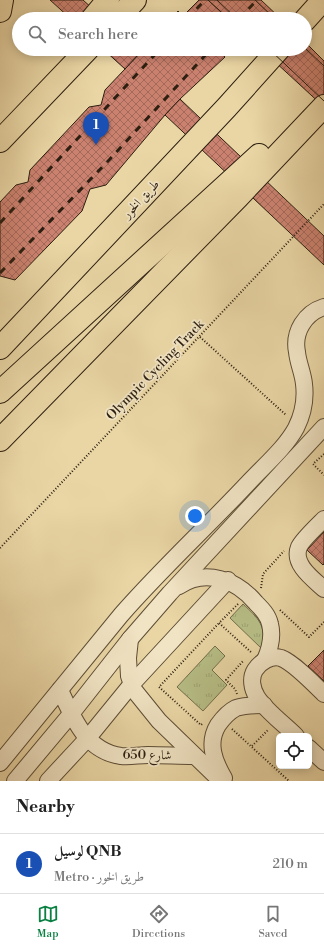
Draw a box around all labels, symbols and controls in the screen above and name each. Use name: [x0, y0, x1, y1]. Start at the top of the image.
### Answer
search box: [12, 12, 312, 56]
icon: search: [26, 23, 48, 45]
text: Search here: [58, 25, 138, 44]
pin: 1: [83, 112, 109, 145]
street label: طريق الخور: [118, 176, 163, 223]
street label: Olympic Cycling Track: [103, 316, 208, 424]
your location: [185, 506, 205, 526]
map controls: [276, 733, 312, 769]
button: locate: [276, 733, 312, 769]
street label: شارع 650: [122, 747, 172, 766]
text: Nearby: [16, 796, 75, 818]
text: لوسيل QNB: [54, 842, 122, 861]
text: 1: [26, 856, 32, 872]
text: 210 m: [273, 856, 308, 872]
text: Metro · طريق الخور: [54, 869, 144, 885]
tab: Map: [37, 903, 59, 941]
tab: Directions: [132, 903, 185, 941]
tab: Saved: [258, 903, 287, 941]

